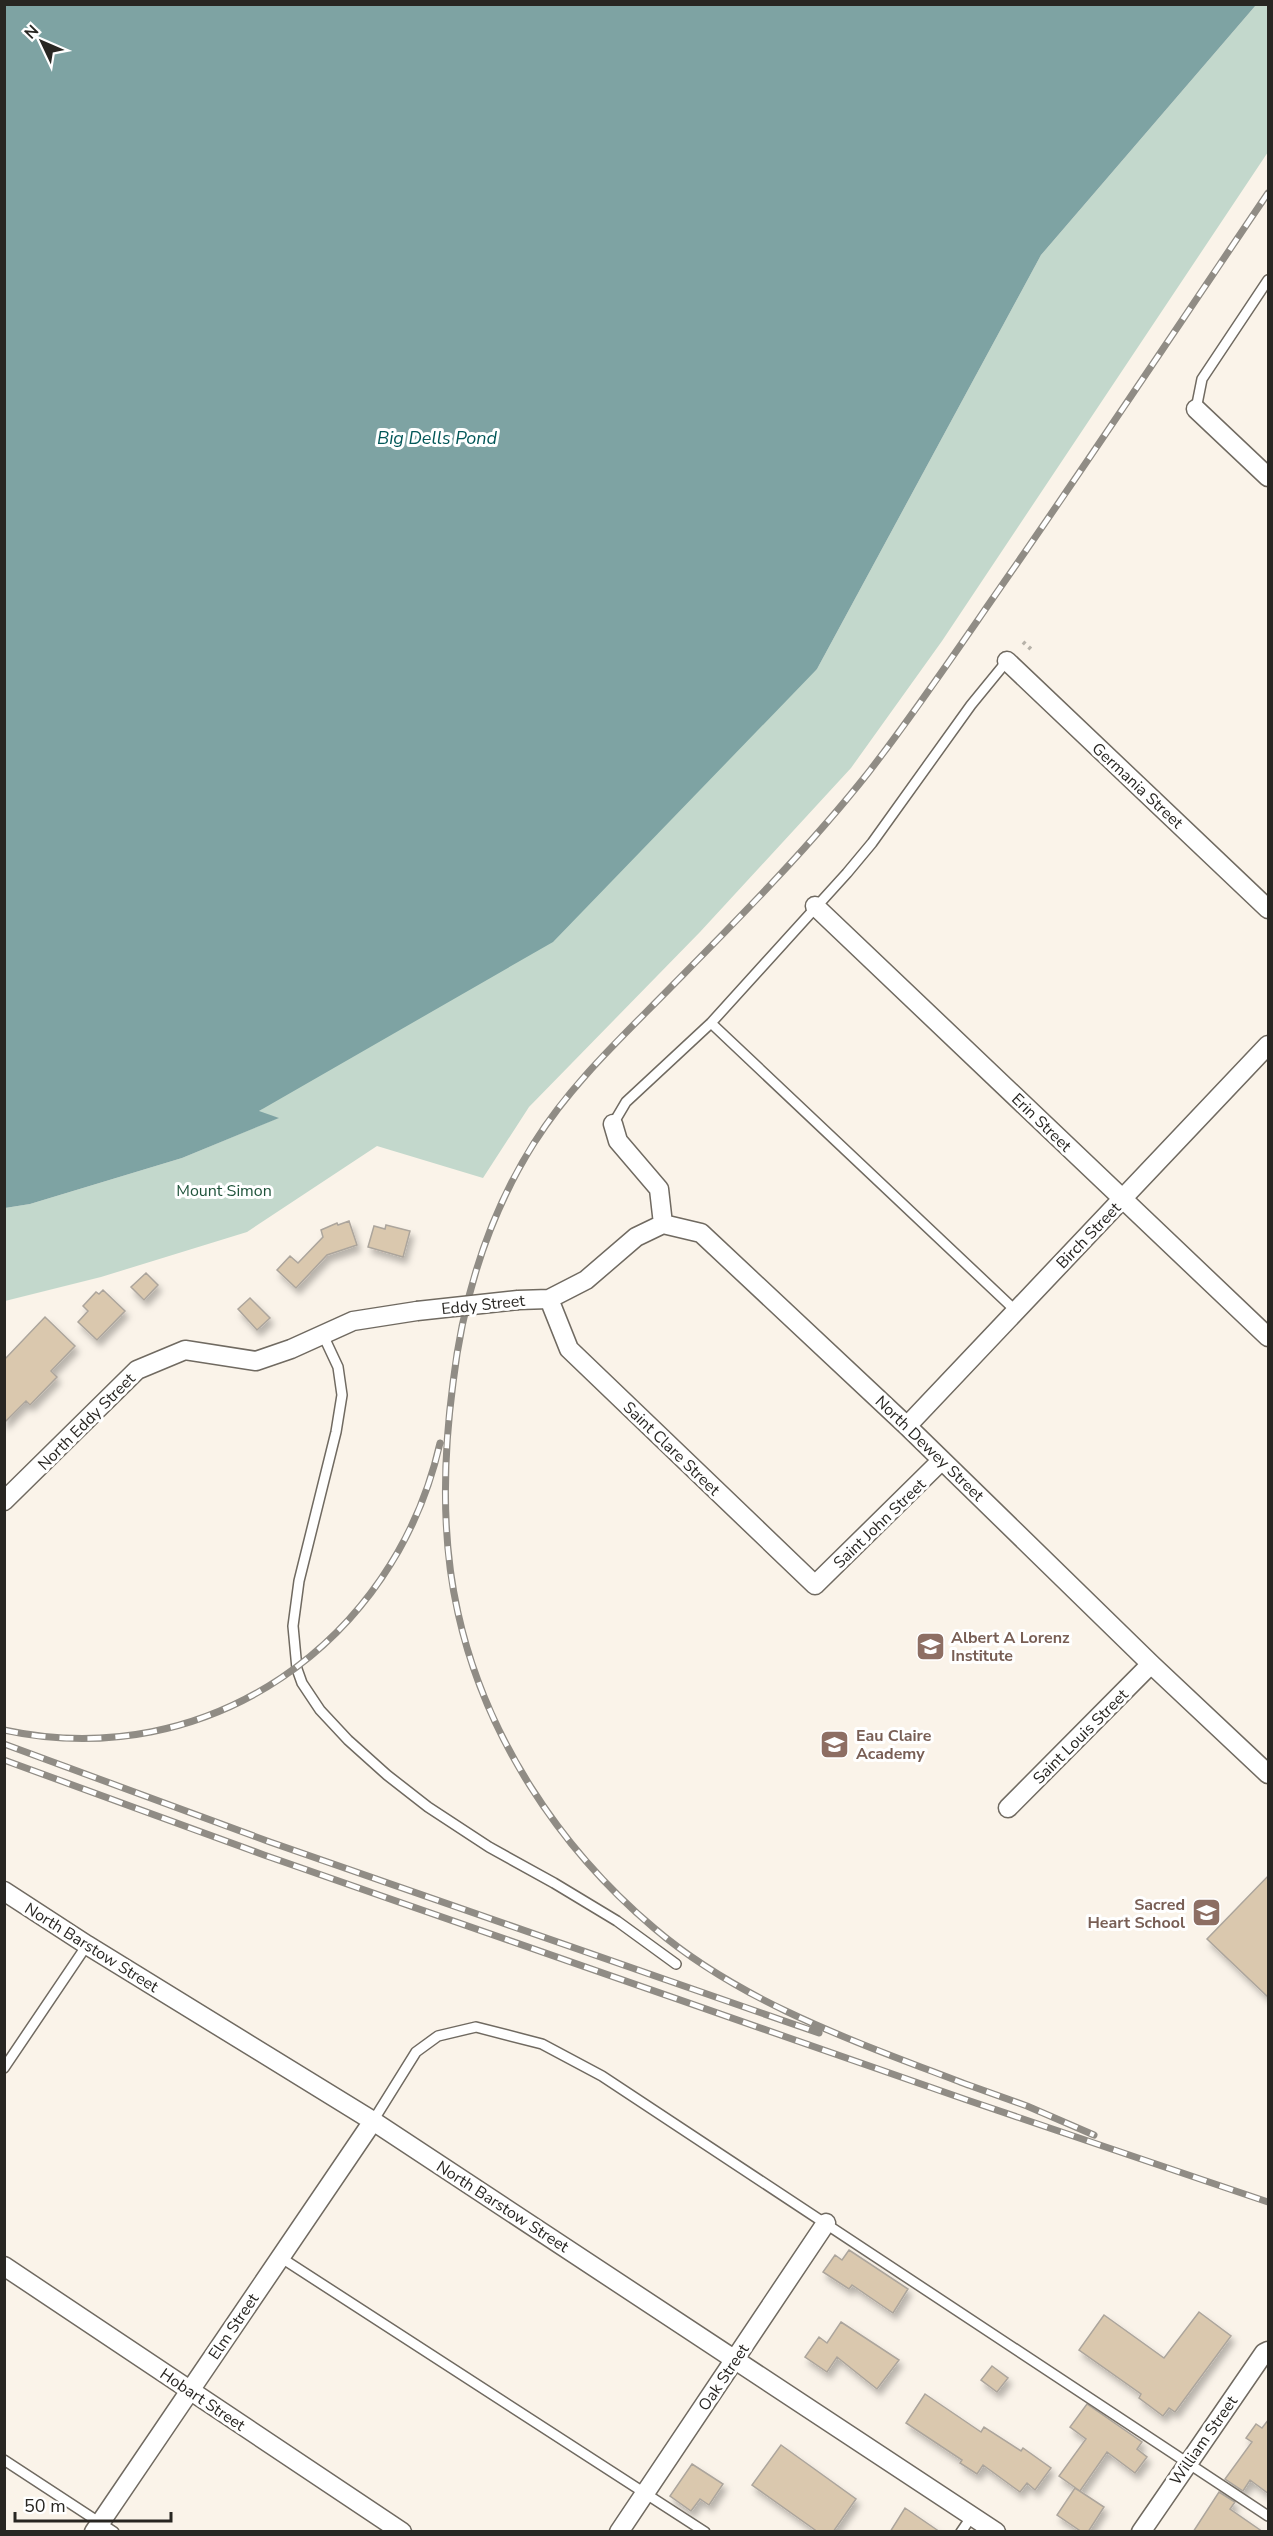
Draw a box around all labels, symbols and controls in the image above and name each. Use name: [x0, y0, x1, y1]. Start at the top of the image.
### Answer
north arrow: [12, 12, 72, 72]
text: N: [20, 20, 44, 44]
water label: Big Dells Pond: [377, 426, 498, 450]
street label: Germania Street: [1087, 738, 1188, 834]
street label: Erin Street: [1006, 1089, 1076, 1157]
park label: Mount Simon: [176, 1180, 272, 1202]
street label: Birch Street: [1051, 1197, 1126, 1274]
street label: Eddy Street: [440, 1290, 526, 1320]
street label: North Eddy Street: [33, 1368, 141, 1475]
street label: North Dewey Street: [870, 1391, 989, 1507]
street label: Saint Clare Street: [618, 1397, 725, 1501]
street label: Saint John Street: [829, 1474, 931, 1574]
place label: Albert A Lorenz Institute: [951, 1627, 1070, 1667]
school or university icon: Albert A Lorenz Institute: [914, 1630, 946, 1662]
street label: Saint Louis Street: [1028, 1684, 1133, 1789]
place label: Eau Claire Academy: [856, 1725, 932, 1765]
school or university icon: Eau Claire Academy: [819, 1728, 851, 1760]
place label: Sacred Heart School: [1087, 1894, 1185, 1934]
school or university icon: Sacred Heart School: [1190, 1897, 1222, 1929]
street label: North Barstow Street: [20, 1898, 163, 1998]
street label: North Barstow Street: [432, 2156, 573, 2258]
street label: Elm Street: [204, 2289, 264, 2364]
street label: Oak Street: [693, 2339, 755, 2415]
street label: Hobart Street: [155, 2363, 250, 2437]
street label: William Street: [1165, 2391, 1243, 2490]
scale bar: [15, 2485, 171, 2523]
text: 50 m: [24, 2494, 66, 2518]

